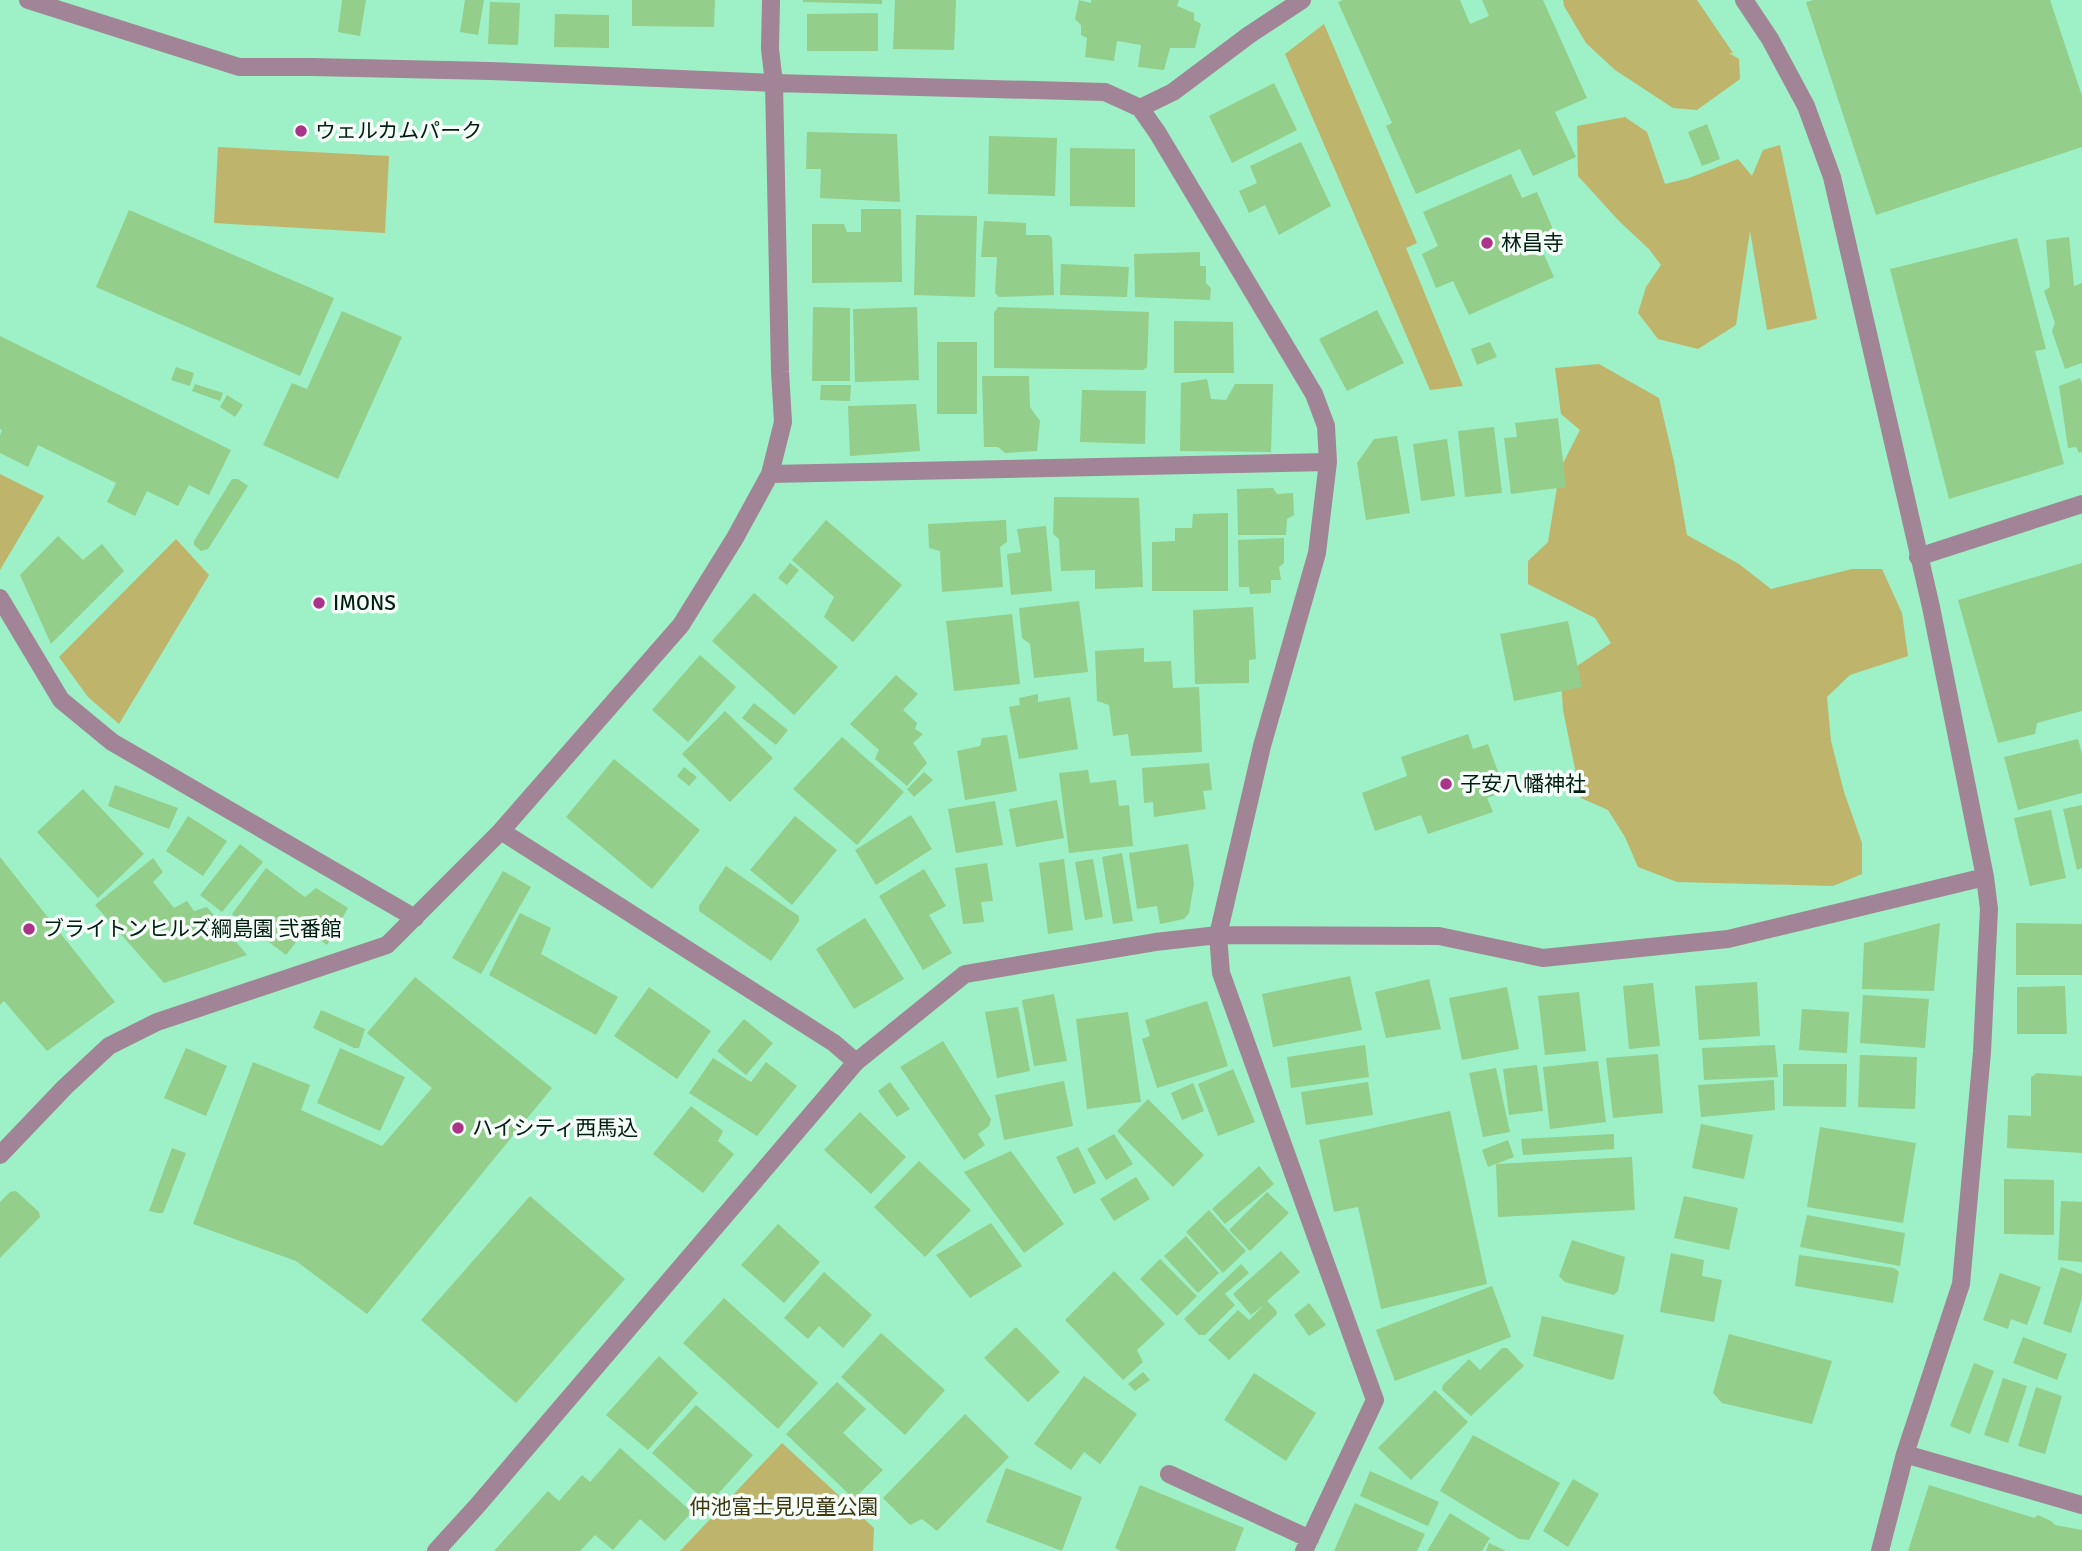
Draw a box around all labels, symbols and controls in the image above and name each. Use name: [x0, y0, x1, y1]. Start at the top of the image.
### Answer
place label: ウェルカムパーク: [315, 118, 482, 144]
marker: ウェルカムパーク: [293, 123, 309, 139]
place label: 林昌寺: [1501, 230, 1564, 256]
marker: 林昌寺: [1479, 235, 1495, 251]
place label: IMONS: [333, 590, 396, 616]
marker: IMONS: [311, 595, 327, 611]
place label: 子安八幡神社: [1460, 771, 1586, 797]
marker: 子安八幡神社: [1438, 776, 1454, 792]
place label: ブライトンヒルズ綱島園 弐番館: [43, 916, 342, 942]
marker: ブライトンヒルズ綱島園 弐番館: [21, 921, 37, 937]
place label: ハイシティ西馬込: [472, 1115, 638, 1141]
marker: ハイシティ西馬込: [450, 1120, 466, 1136]
park label: 仲池富士見児童公園: [690, 1494, 879, 1520]

